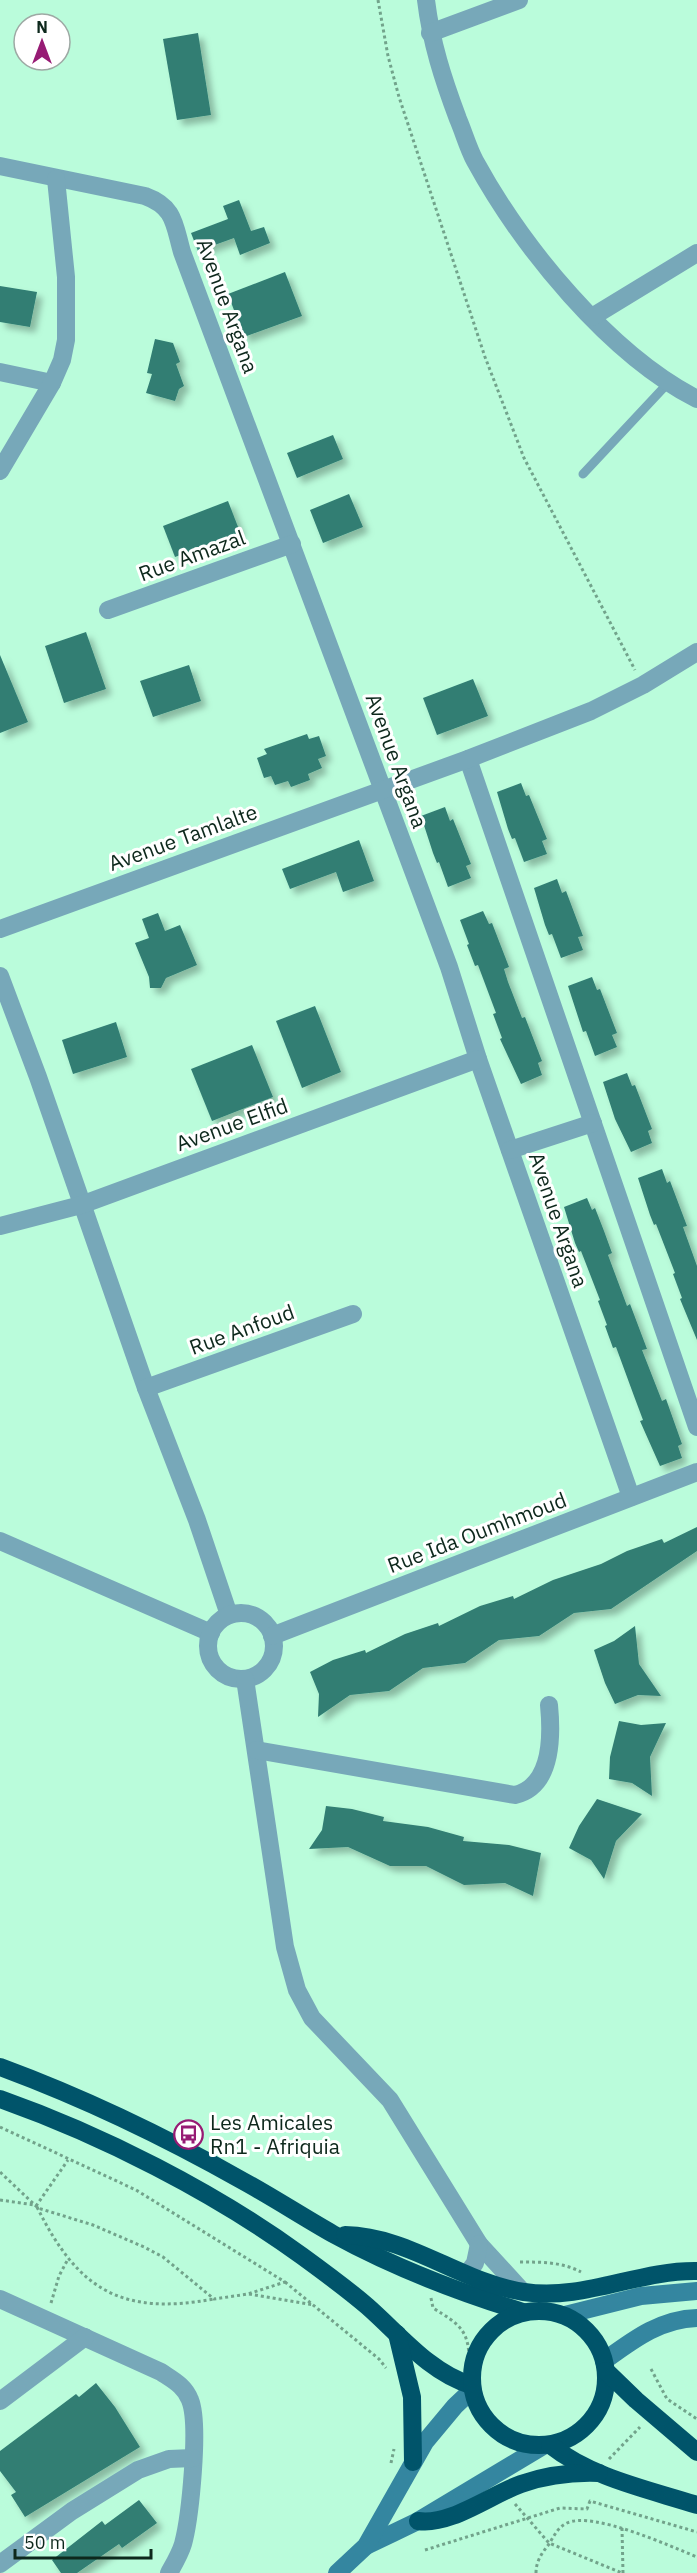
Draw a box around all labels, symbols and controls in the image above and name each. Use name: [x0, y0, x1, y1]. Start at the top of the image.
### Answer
north arrow: [12, 12, 72, 72]
text: N: [36, 17, 48, 37]
street label: Avenue Argana: [191, 235, 265, 377]
street label: Rue Amazal: [134, 523, 249, 587]
street label: Avenue Argana: [360, 690, 434, 832]
street label: Avenue Tamlalte: [104, 797, 261, 877]
street label: Avenue Elfid: [172, 1091, 291, 1157]
street label: Avenue Argana: [523, 1148, 595, 1291]
street label: Rue Anfoud: [185, 1297, 298, 1361]
street label: Rue Ida Oumhmoud: [383, 1485, 570, 1579]
place label: Les Amicales Rn1 - Afriquia: [210, 2108, 340, 2160]
bus stop icon: Les Amicales Rn1 - Afriquia: [173, 2119, 205, 2151]
scale bar: [15, 2522, 152, 2560]
text: 50 m: [24, 2531, 66, 2554]

